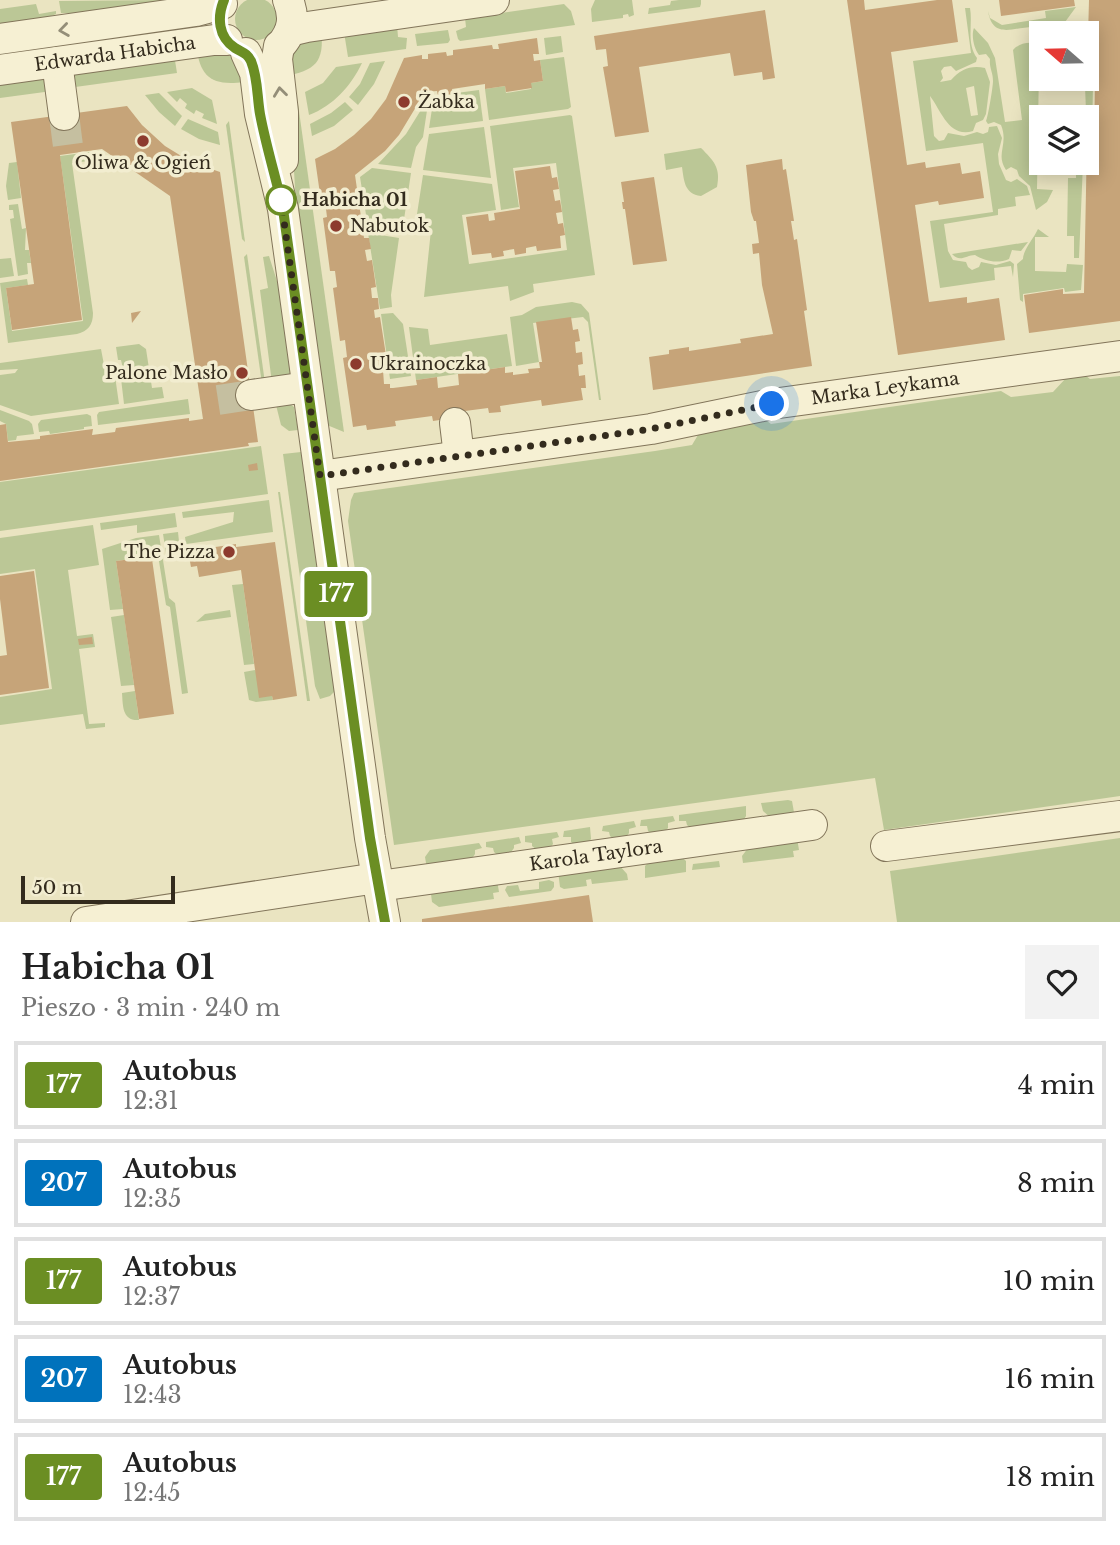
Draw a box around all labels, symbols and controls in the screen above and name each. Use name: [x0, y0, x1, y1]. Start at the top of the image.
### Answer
north arrow: [1029, 21, 1099, 91]
map controls: [1029, 21, 1099, 175]
one-way arrow: [58, 22, 70, 37]
street label: Edwarda Habicha: [33, 32, 197, 76]
one-way arrow: [273, 86, 288, 98]
place label: Żabka: [418, 90, 475, 113]
marker: Żabka: [396, 94, 412, 110]
button: layers: [1029, 105, 1099, 175]
marker: Oliwa & Ogień: [135, 133, 151, 149]
place label: Oliwa & Ogień: [75, 152, 211, 174]
marker: Habicha 01: [266, 185, 296, 215]
place label: Habicha 01: [302, 189, 408, 211]
place label: Nabutok: [350, 215, 429, 237]
marker: Nabutok: [328, 218, 344, 234]
place label: Ukrainoczka: [370, 353, 486, 375]
marker: Ukrainoczka: [348, 356, 364, 372]
place label: Palone Masło: [105, 362, 228, 384]
marker: Palone Masło: [234, 365, 250, 381]
street label: Marka Leykama: [810, 367, 960, 409]
your location: [754, 386, 789, 421]
place label: The Pizza: [124, 541, 215, 563]
marker: The Pizza: [221, 544, 237, 560]
line badge: 177: [296, 571, 376, 617]
text: 177: [318, 579, 354, 608]
street label: Karola Taylora: [528, 835, 664, 876]
scale bar: [21, 873, 175, 905]
text: 50 m: [32, 876, 82, 899]
button: heart: [1025, 945, 1099, 1019]
text: Habicha 01: [21, 947, 214, 988]
text: Pieszo · 3 min · 240 m: [21, 994, 280, 1022]
text: Autobus: [123, 1055, 237, 1087]
text: 4 min: [1018, 1069, 1095, 1101]
text: 177: [46, 1070, 81, 1099]
text: 12:31: [123, 1087, 178, 1115]
text: Autobus: [123, 1153, 237, 1185]
text: 8 min: [1017, 1167, 1095, 1199]
text: 207: [40, 1168, 87, 1197]
text: 12:35: [123, 1185, 181, 1213]
text: Autobus: [123, 1251, 237, 1283]
text: 10 min: [1003, 1265, 1095, 1297]
text: 177: [46, 1266, 81, 1295]
text: 12:37: [123, 1283, 180, 1311]
text: Autobus: [123, 1349, 237, 1381]
text: 16 min: [1005, 1363, 1095, 1395]
text: 207: [40, 1364, 87, 1393]
text: 12:43: [123, 1381, 182, 1409]
text: Autobus: [123, 1447, 237, 1479]
text: 18 min: [1006, 1461, 1095, 1493]
text: 177: [46, 1462, 81, 1491]
text: 12:45: [123, 1479, 181, 1507]

